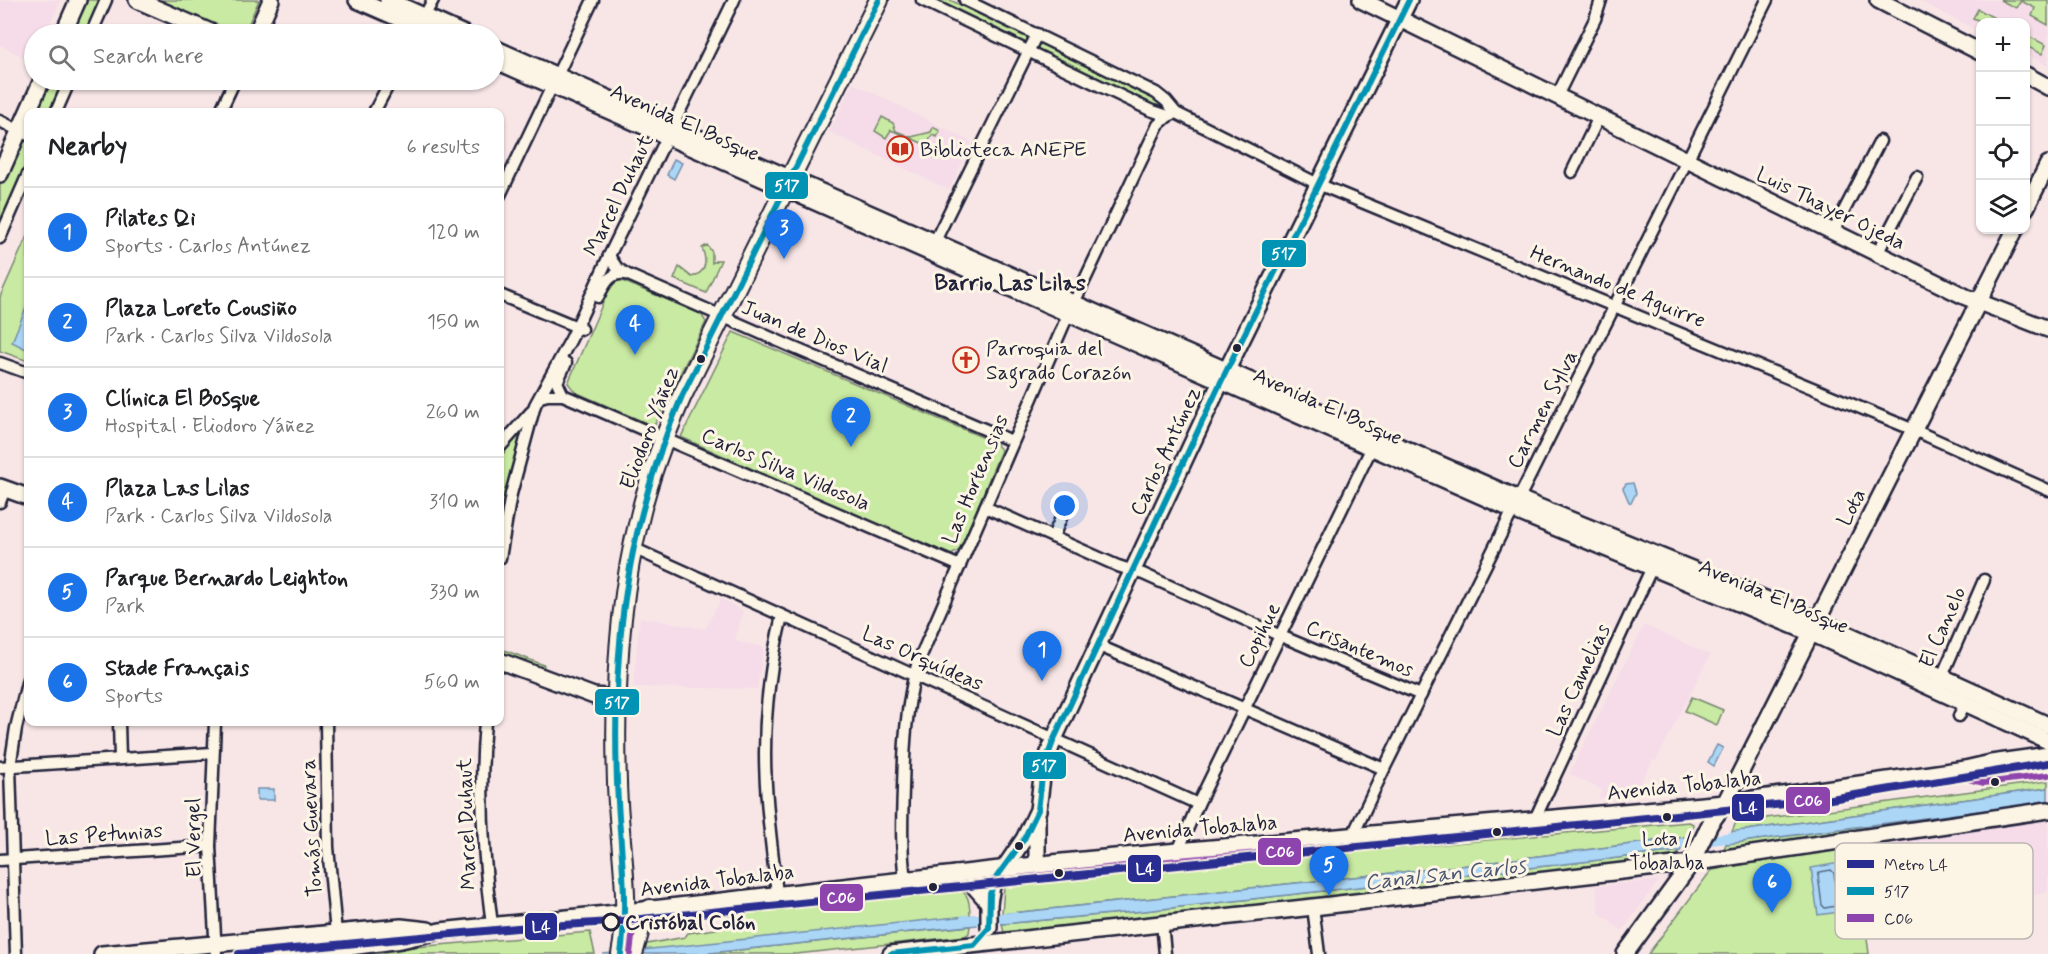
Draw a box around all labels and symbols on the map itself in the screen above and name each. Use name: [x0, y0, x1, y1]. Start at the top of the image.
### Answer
street label: Avenida El Bosque: [606, 78, 763, 168]
street label: Marcel Duhaut: [577, 129, 661, 261]
library icon: Biblioteca ANEPE: [885, 134, 915, 164]
place label: Biblioteca ANEPE: [920, 136, 1087, 164]
street label: Luis Thayer Ojeda: [1751, 161, 1910, 257]
line badge: 517: [764, 171, 809, 200]
text: 517: [774, 176, 800, 197]
pin: 3: [764, 210, 804, 259]
line badge: 517: [1261, 239, 1307, 268]
street label: Hernando de Aguirre: [1526, 239, 1710, 335]
text: 517: [1271, 244, 1297, 265]
district label: Barrio Las Lilas: [934, 270, 1086, 298]
street label: Juan de Dios Vial: [737, 294, 892, 380]
pin: 4: [616, 306, 654, 355]
place label: Parroquia del Sagrado Corazón: [986, 335, 1132, 389]
unlabelled marker: [1231, 342, 1243, 354]
church icon: Parroquia del Sagrado Corazón: [951, 345, 981, 375]
street label: Carmen Sylva: [1501, 345, 1585, 474]
unlabelled marker: [695, 353, 707, 365]
street label: Avenida El Bosque: [1249, 362, 1406, 452]
street label: Eliodoro Yáñez: [614, 363, 686, 494]
street label: Carlos Antúnez: [1124, 383, 1208, 520]
pin: 2: [832, 398, 870, 447]
street label: Las Hortensias: [936, 410, 1016, 548]
street label: Carlos Silva Vildosola: [697, 422, 874, 518]
street label: Lota: [1831, 484, 1873, 531]
your location: [1050, 491, 1079, 520]
street label: Avenida El Bosque: [1694, 553, 1853, 641]
street label: El Canelo: [1913, 582, 1973, 672]
street label: Copihue: [1232, 598, 1288, 673]
street label: Crisantemos: [1301, 614, 1418, 684]
street label: Las Camelias: [1541, 619, 1617, 741]
street label: Las Orquídeas: [857, 620, 988, 698]
pin: 1: [1022, 632, 1062, 681]
line badge: 517: [594, 688, 640, 716]
text: 517: [604, 693, 630, 714]
line badge: 517: [1022, 751, 1067, 780]
text: 517: [1031, 756, 1057, 777]
street label: Marcel Duhaut: [451, 757, 483, 890]
street label: Tomás Guevara: [294, 758, 330, 898]
street label: Avenida Tobalaba: [1606, 764, 1762, 808]
unlabelled marker: [1989, 776, 2001, 788]
line badge: C06: [1785, 786, 1831, 815]
text: C06: [1793, 791, 1823, 812]
line badge: L4: [1731, 793, 1765, 822]
street label: El Vergel: [179, 798, 209, 878]
text: L4: [1738, 798, 1758, 819]
street label: Avenida Tobalaba: [1122, 808, 1278, 850]
marker: Lota / Tobalaba: [1661, 811, 1673, 823]
street label: Las Petunias: [44, 817, 164, 853]
unlabelled marker: [1491, 826, 1503, 838]
place label: Lota / Tobalaba: [1629, 826, 1705, 877]
line badge: C06: [1257, 837, 1302, 866]
unlabelled marker: [1013, 840, 1025, 852]
text: C06: [1265, 842, 1295, 863]
legend: [1835, 843, 2033, 939]
pin: 5: [1310, 846, 1348, 896]
water label: Canal San Carlos: [1364, 852, 1529, 897]
line badge: L4: [1127, 854, 1162, 883]
text: Metro L4: [1884, 855, 1948, 876]
street label: Avenida Tobalaba: [639, 858, 796, 904]
text: L4: [1135, 859, 1155, 880]
pin: 6: [1752, 864, 1792, 913]
unlabelled marker: [1053, 867, 1065, 879]
unlabelled marker: [927, 881, 939, 893]
text: 517: [1884, 882, 1909, 903]
line badge: C06: [819, 883, 864, 912]
text: C06: [826, 888, 856, 909]
place label: Cristóbal Colón: [625, 909, 756, 937]
text: C06: [1884, 909, 1913, 930]
line badge: L4: [524, 912, 558, 941]
marker: Cristóbal Colón: [602, 913, 620, 931]
text: L4: [531, 917, 551, 938]

